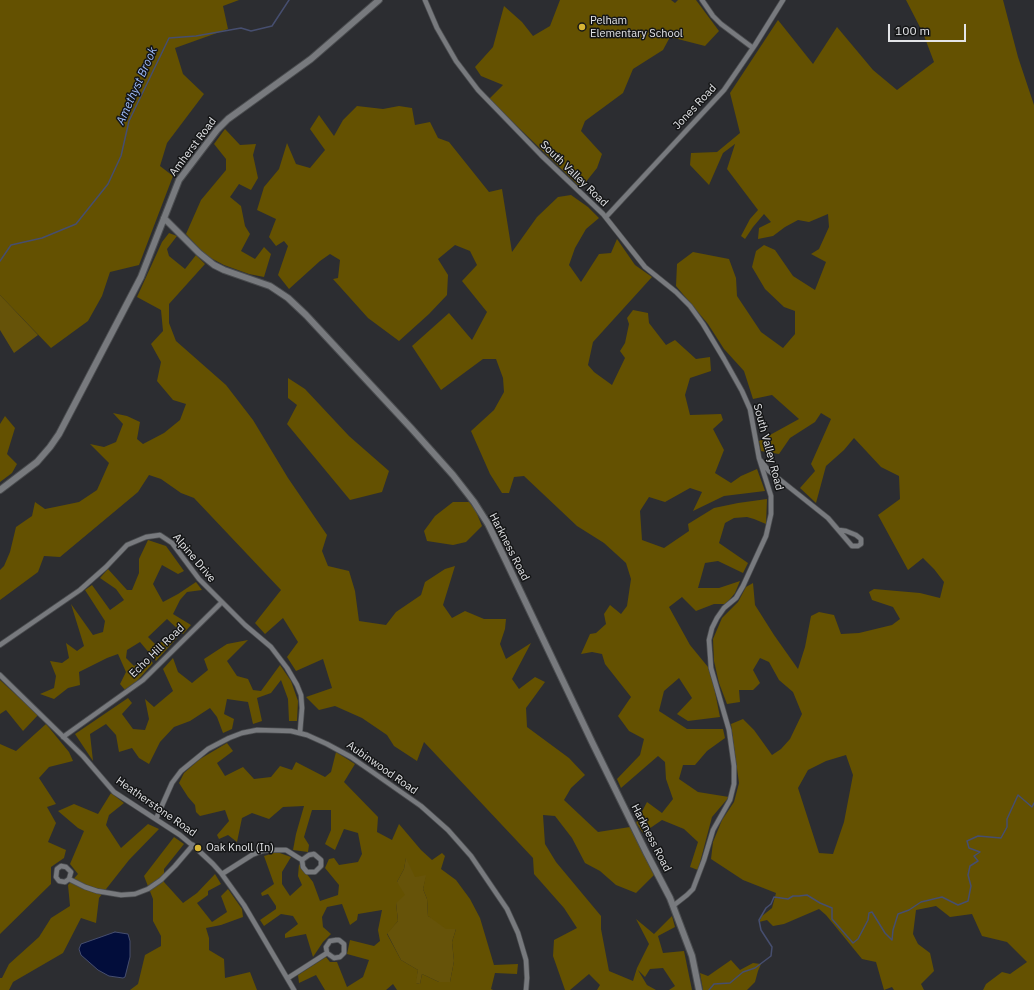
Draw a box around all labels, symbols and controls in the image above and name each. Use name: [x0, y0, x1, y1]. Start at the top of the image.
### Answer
place label: Pelham Elementary School: [590, 14, 683, 40]
scale bar: [890, 16, 968, 42]
marker: Pelham Elementary School: [577, 22, 587, 32]
text: 100 m: [895, 23, 930, 38]
water label: Amethyst Brook: [113, 45, 161, 127]
street label: Jones Road: [671, 82, 719, 132]
street label: Amherst Road: [167, 115, 219, 179]
street label: South Valley Road: [537, 138, 611, 210]
street label: South Valley Road: [750, 402, 786, 492]
street label: Harkness Road: [486, 511, 532, 583]
street label: Alpine Drive: [170, 531, 218, 585]
street label: Echo Hill Road: [127, 622, 187, 680]
street label: Aubinwood Road: [344, 739, 420, 797]
street label: Heatherstone Road: [113, 774, 199, 840]
street label: Harkness Road: [628, 802, 674, 874]
place label: Oak Knoll (In): [206, 841, 274, 855]
marker: Oak Knoll (In): [193, 843, 203, 853]

